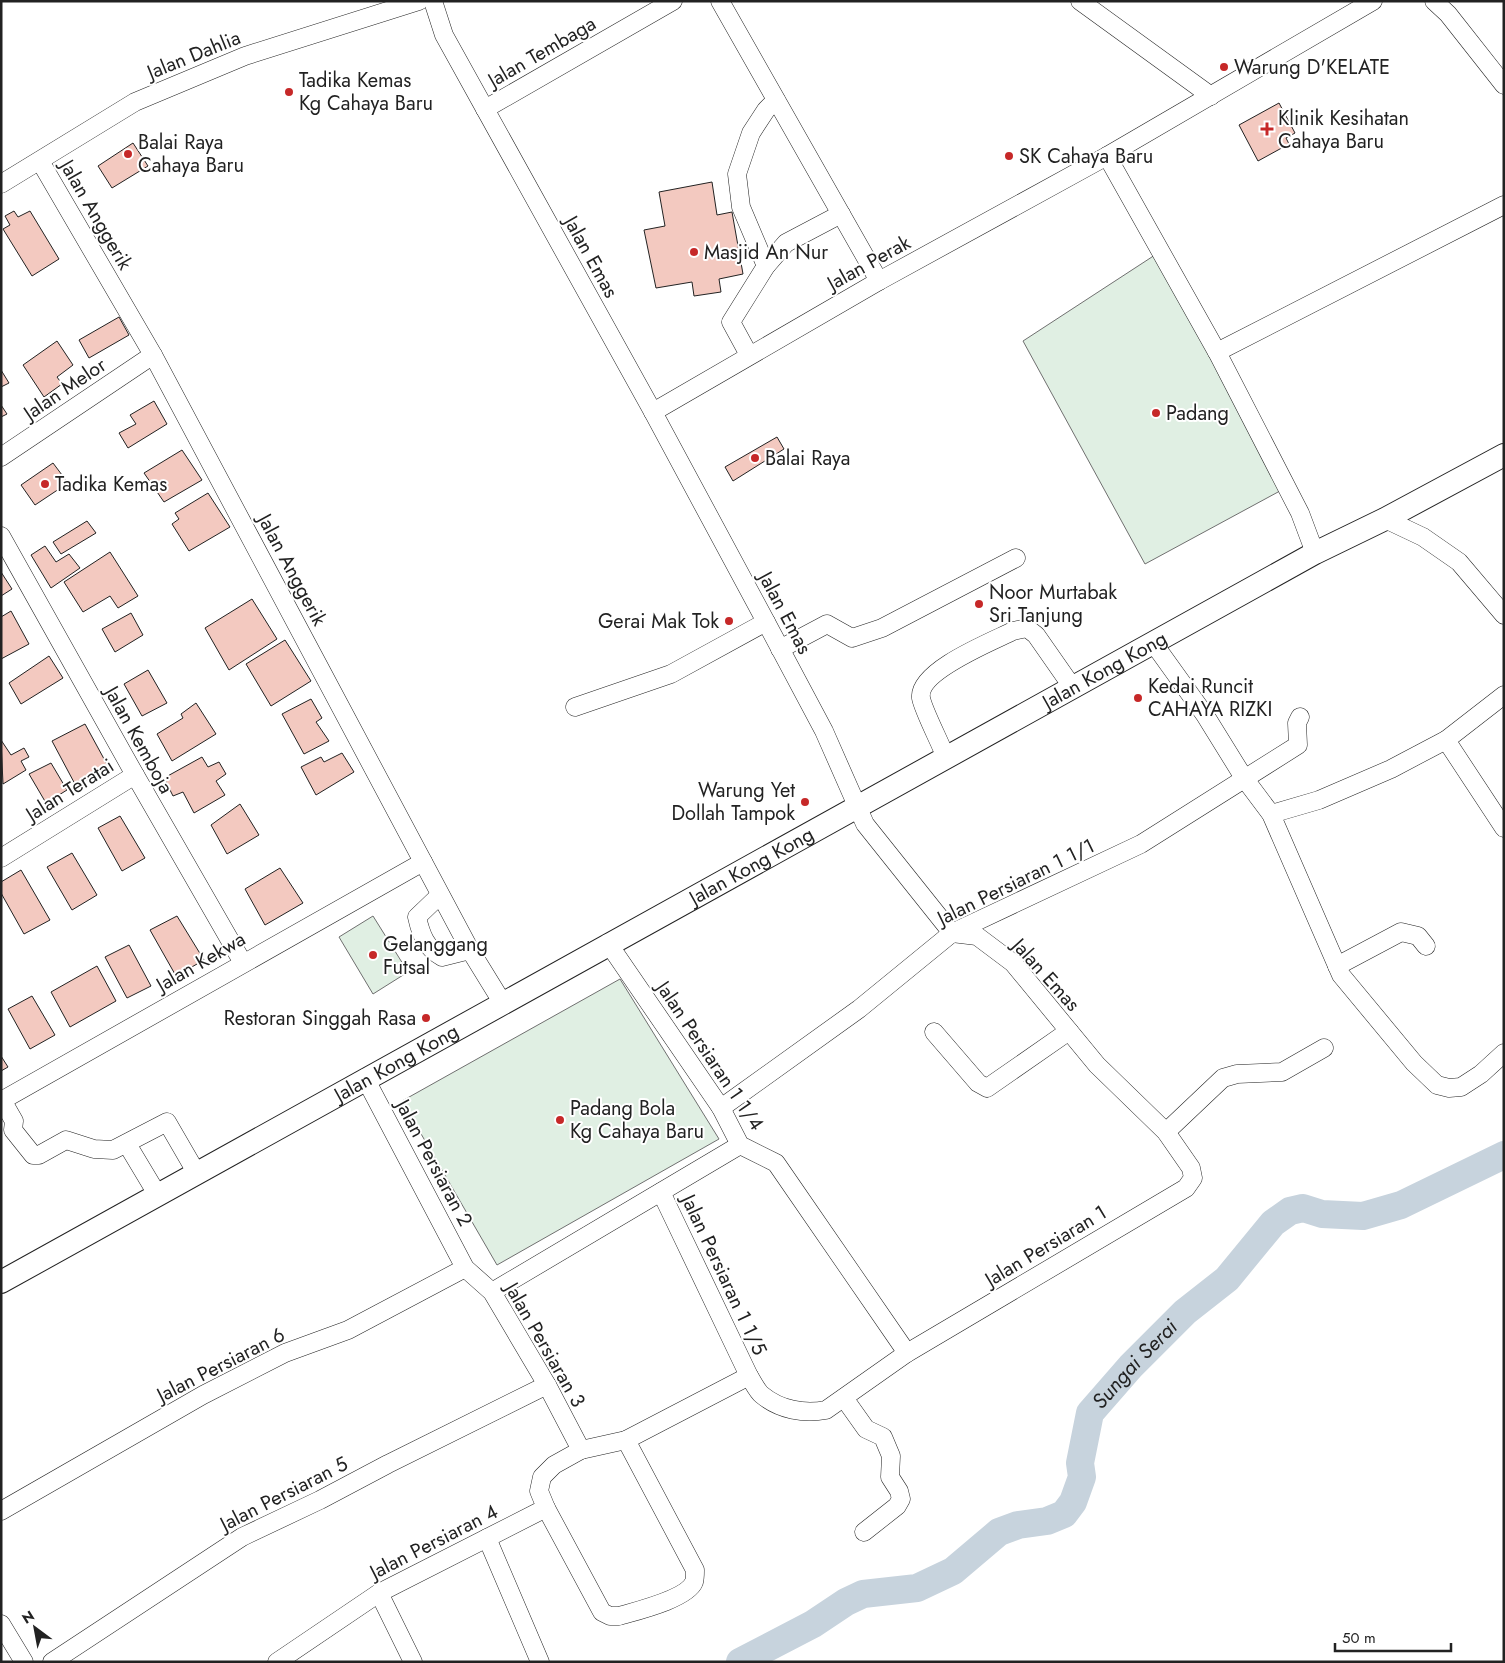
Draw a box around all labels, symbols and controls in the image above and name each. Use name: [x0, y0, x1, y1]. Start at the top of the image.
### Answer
street label: Jalan Tembaga: [480, 9, 601, 96]
street label: Jalan Dahlia: [140, 23, 245, 88]
place label: Warung D'KELATE: [1234, 53, 1390, 82]
marker: Warung D'KELATE: [1218, 61, 1230, 73]
place label: Tadika Kemas Kg Cahaya Baru: [299, 66, 433, 118]
marker: Tadika Kemas Kg Cahaya Baru: [283, 86, 295, 98]
place label: Klinik Kesihatan Cahaya Baru: [1278, 104, 1409, 156]
marker: Klinik Kesihatan Cahaya Baru: [1260, 122, 1274, 136]
place label: Balai Raya Cahaya Baru: [138, 128, 244, 180]
place label: SK Cahaya Baru: [1019, 142, 1153, 171]
marker: Balai Raya Cahaya Baru: [122, 148, 134, 160]
marker: SK Cahaya Baru: [1003, 150, 1015, 162]
street label: Jalan Anggerik: [51, 152, 139, 276]
street label: Jalan Emas: [555, 208, 625, 303]
street label: Jalan Perak: [820, 228, 916, 299]
place label: Masjid An Nur: [704, 238, 828, 267]
marker: Masjid An Nur: [688, 246, 700, 258]
street label: Jalan Melor: [15, 351, 112, 429]
place label: Padang: [1166, 399, 1229, 428]
marker: Padang: [1150, 407, 1162, 419]
place label: Balai Raya: [765, 444, 850, 473]
marker: Balai Raya: [749, 452, 761, 464]
place label: Tadika Kemas: [55, 470, 167, 499]
marker: Tadika Kemas: [39, 478, 51, 490]
street label: Jalan Anggerik: [249, 506, 334, 631]
street label: Jalan Emas: [750, 564, 819, 659]
place label: Noor Murtabak Sri Tanjung: [989, 578, 1117, 630]
marker: Noor Murtabak Sri Tanjung: [973, 598, 985, 610]
place label: Gerai Mak Tok: [598, 607, 719, 636]
marker: Gerai Mak Tok: [723, 615, 735, 627]
street label: Jalan Kong Kong: [1034, 624, 1172, 717]
place label: Kedai Runcit CAHAYA RIZKI: [1148, 672, 1272, 724]
street label: Jalan Kemboja: [96, 678, 180, 799]
marker: Kedai Runcit CAHAYA RIZKI: [1132, 692, 1144, 704]
street label: Jalan Teratai: [18, 752, 120, 830]
place label: Warung Yet Dollah Tampok: [672, 776, 795, 828]
marker: Warung Yet Dollah Tampok: [799, 796, 811, 808]
street label: Jalan Kong Kong: [681, 820, 819, 913]
street label: Jalan Persiaran 1 1/1: [930, 831, 1100, 934]
street label: Jalan Kekwa: [149, 925, 251, 1001]
place label: Gelanggang Futsal: [383, 930, 488, 982]
street label: Jalan Emas: [1003, 930, 1087, 1018]
marker: Gelanggang Futsal: [367, 949, 379, 961]
street label: Jalan Persiaran 1 1/4: [648, 973, 771, 1137]
place label: Restoran Singgah Rasa: [224, 1004, 416, 1033]
marker: Restoran Singgah Rasa: [420, 1012, 432, 1024]
street label: Jalan Kong Kong: [326, 1017, 464, 1110]
street label: Jalan Persiaran 2: [387, 1092, 480, 1232]
place label: Padang Bola Kg Cahaya Baru: [570, 1094, 704, 1146]
marker: Padang Bola Kg Cahaya Baru: [554, 1114, 566, 1126]
street label: Jalan Persiaran 1 1/5: [673, 1187, 774, 1360]
street label: Jalan Persiaran 1: [977, 1198, 1112, 1295]
street label: Jalan Persiaran 3: [496, 1275, 592, 1413]
water label: Sungai Serai: [1085, 1312, 1185, 1416]
street label: Jalan Persiaran 6: [149, 1320, 290, 1411]
street label: Jalan Persiaran 5: [212, 1449, 353, 1540]
street label: Jalan Persiaran 4: [362, 1497, 503, 1588]
north arrow: [10, 1603, 60, 1653]
text: N: [18, 1606, 38, 1628]
scale bar: [1335, 1620, 1451, 1652]
text: 50 m: [1342, 1627, 1376, 1649]

